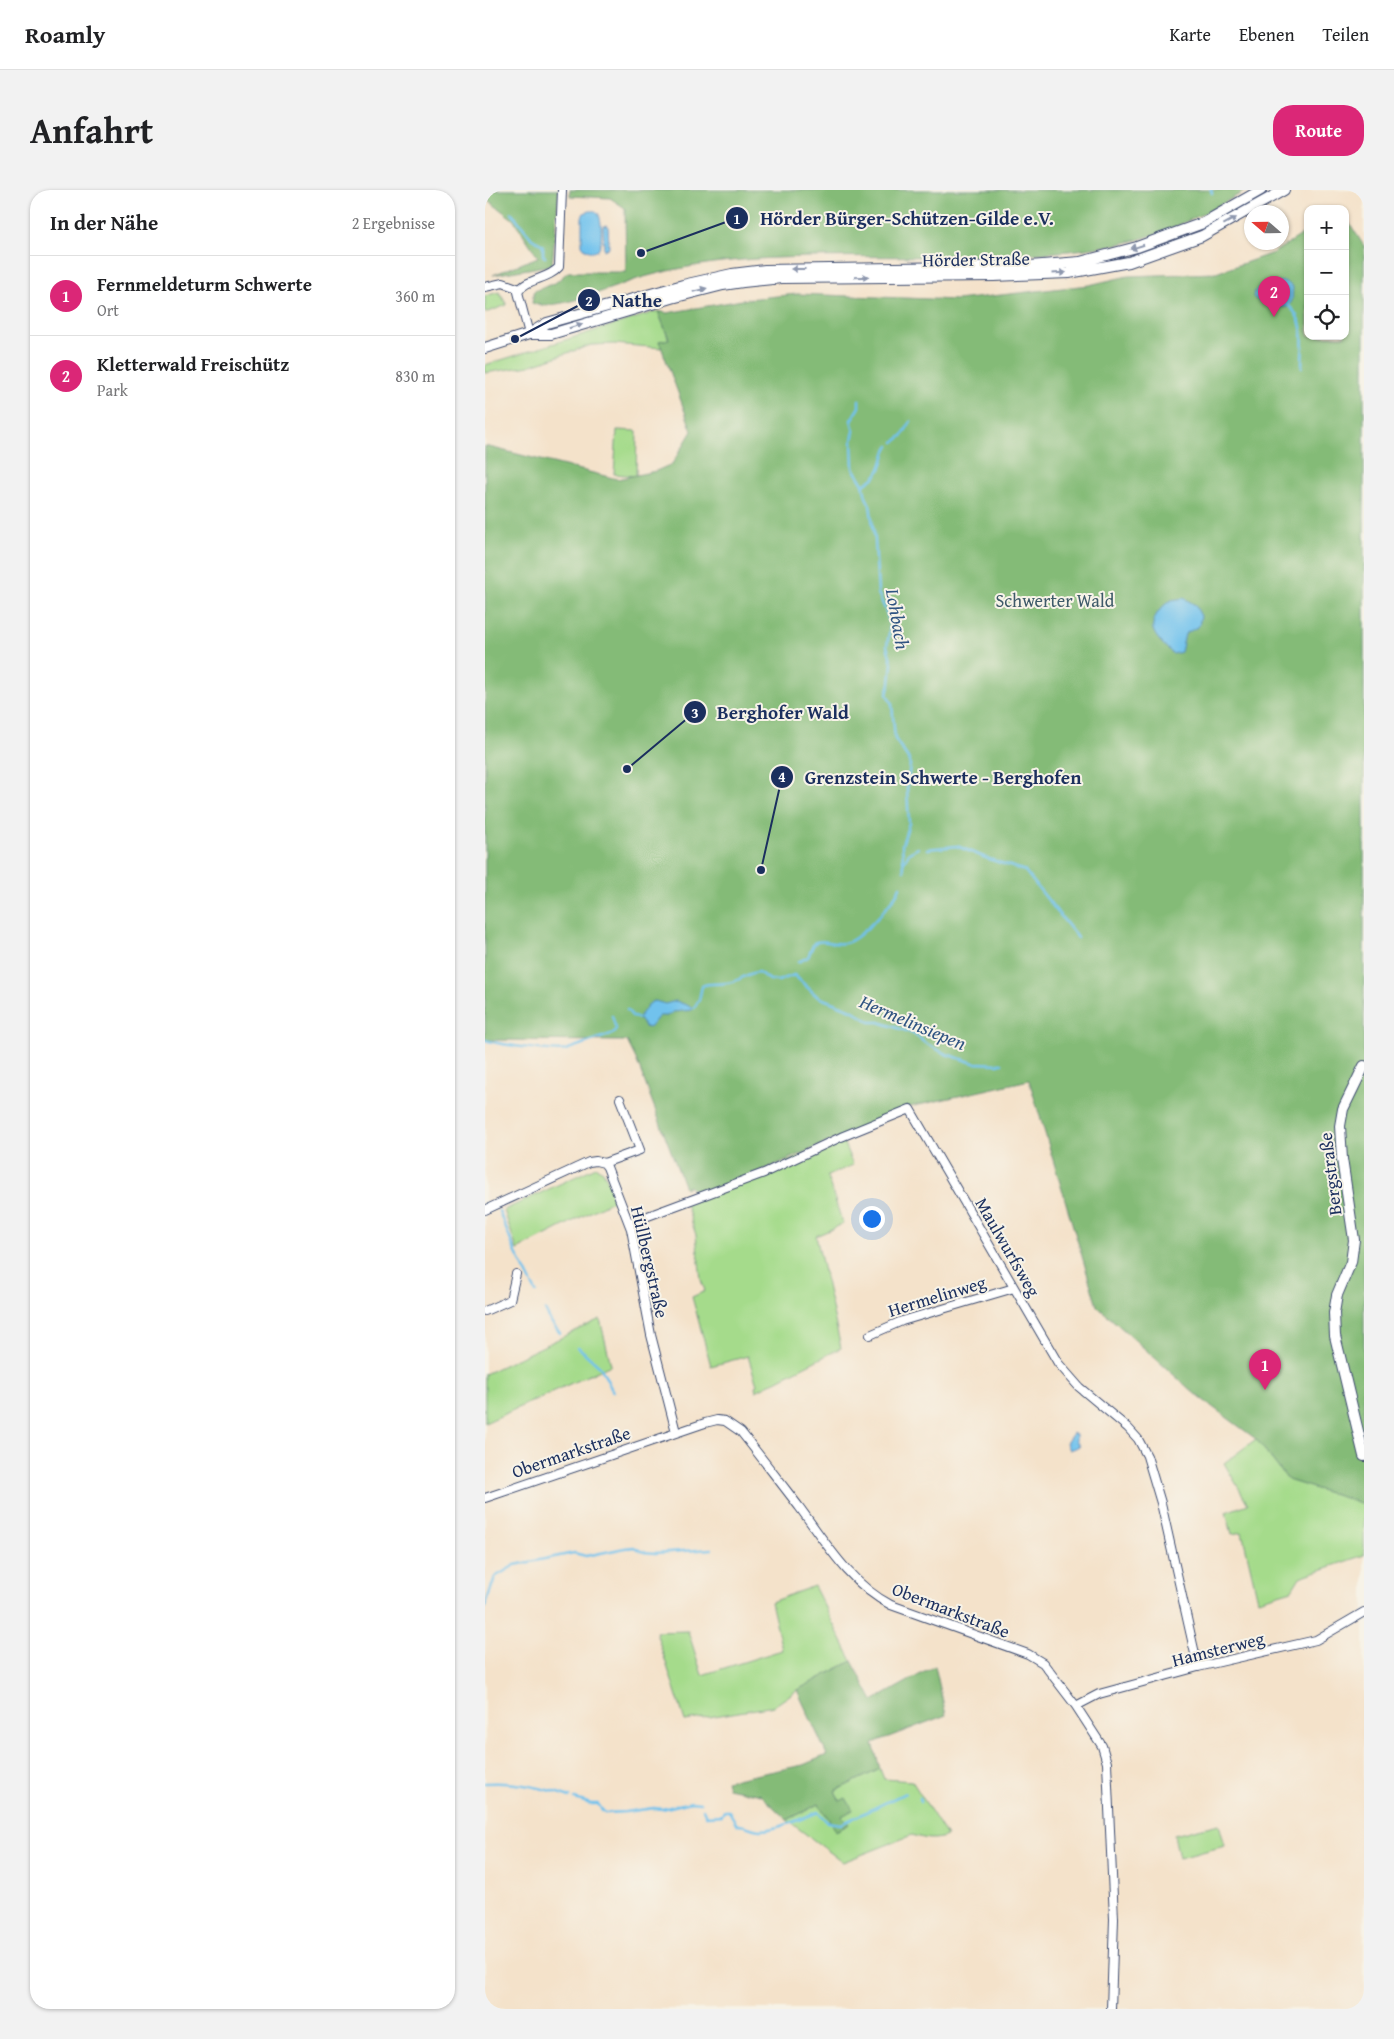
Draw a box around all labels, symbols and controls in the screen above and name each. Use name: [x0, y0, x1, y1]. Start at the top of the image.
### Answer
text: Roamly: [25, 17, 105, 52]
text: Karte: [1170, 21, 1211, 48]
text: Ebenen: [1239, 21, 1295, 48]
text: Teilen: [1323, 21, 1369, 48]
text: Anfahrt: [30, 105, 153, 156]
button: Route: [1273, 105, 1364, 156]
callout: Hörder Bürger-Schützen-Gilde e.V.: [725, 201, 1064, 235]
text: Hörder Bürger-Schützen-Gilde e.V.: [760, 204, 1054, 232]
north arrow: [1244, 205, 1289, 250]
map controls: [1304, 205, 1349, 340]
button: +: [1304, 205, 1349, 250]
text: In der Nähe: [50, 207, 158, 238]
text: 1: [733, 208, 741, 229]
text: 2 Ergebnisse: [352, 211, 435, 235]
one-way arrow: [1223, 217, 1237, 225]
one-way arrow: [1129, 243, 1144, 251]
street label: Hörder Straße: [922, 245, 1030, 273]
button: −: [1304, 250, 1349, 295]
one-way arrow: [790, 265, 806, 273]
one-way arrow: [1051, 269, 1067, 277]
text: Fernmeldeturm Schwerte: [97, 270, 312, 298]
one-way arrow: [854, 273, 870, 281]
pin: 2: [1258, 276, 1290, 317]
callout: Nathe: [576, 283, 672, 317]
text: 1: [62, 284, 70, 308]
text: 360 m: [395, 284, 435, 308]
text: Nathe: [612, 286, 662, 314]
one-way arrow: [693, 286, 708, 294]
text: 2: [585, 290, 593, 311]
button: locate: [1304, 295, 1349, 340]
text: Ort: [97, 298, 119, 322]
one-way arrow: [569, 322, 584, 330]
text: Kletterwald Freischütz: [97, 350, 289, 378]
text: 2: [62, 364, 70, 388]
text: 830 m: [395, 364, 435, 388]
text: Park: [97, 378, 128, 402]
water label: Lohbach: [879, 585, 917, 652]
park label: Schwerter Wald: [996, 587, 1115, 614]
callout: Berghofer Wald: [682, 695, 859, 729]
text: Berghofer Wald: [717, 698, 849, 726]
text: 3: [691, 702, 699, 723]
callout: Grenzstein Schwerte - Berghofen: [769, 760, 1091, 794]
text: Grenzstein Schwerte - Berghofen: [805, 763, 1082, 791]
text: 4: [778, 766, 786, 787]
water label: Hermelinsiepen: [855, 987, 971, 1057]
street label: Bergstraße: [1312, 1131, 1348, 1217]
street label: Maulwurfsweg: [969, 1192, 1047, 1302]
street label: Hüllbergstraße: [624, 1203, 676, 1321]
your location: [859, 1206, 885, 1232]
street label: Hermelinweg: [885, 1268, 989, 1324]
pin: 1: [1249, 1349, 1281, 1390]
street label: Obermarkstraße: [508, 1419, 634, 1485]
street label: Obermarkstraße: [888, 1575, 1014, 1645]
street label: Hamsterweg: [1169, 1624, 1267, 1674]

